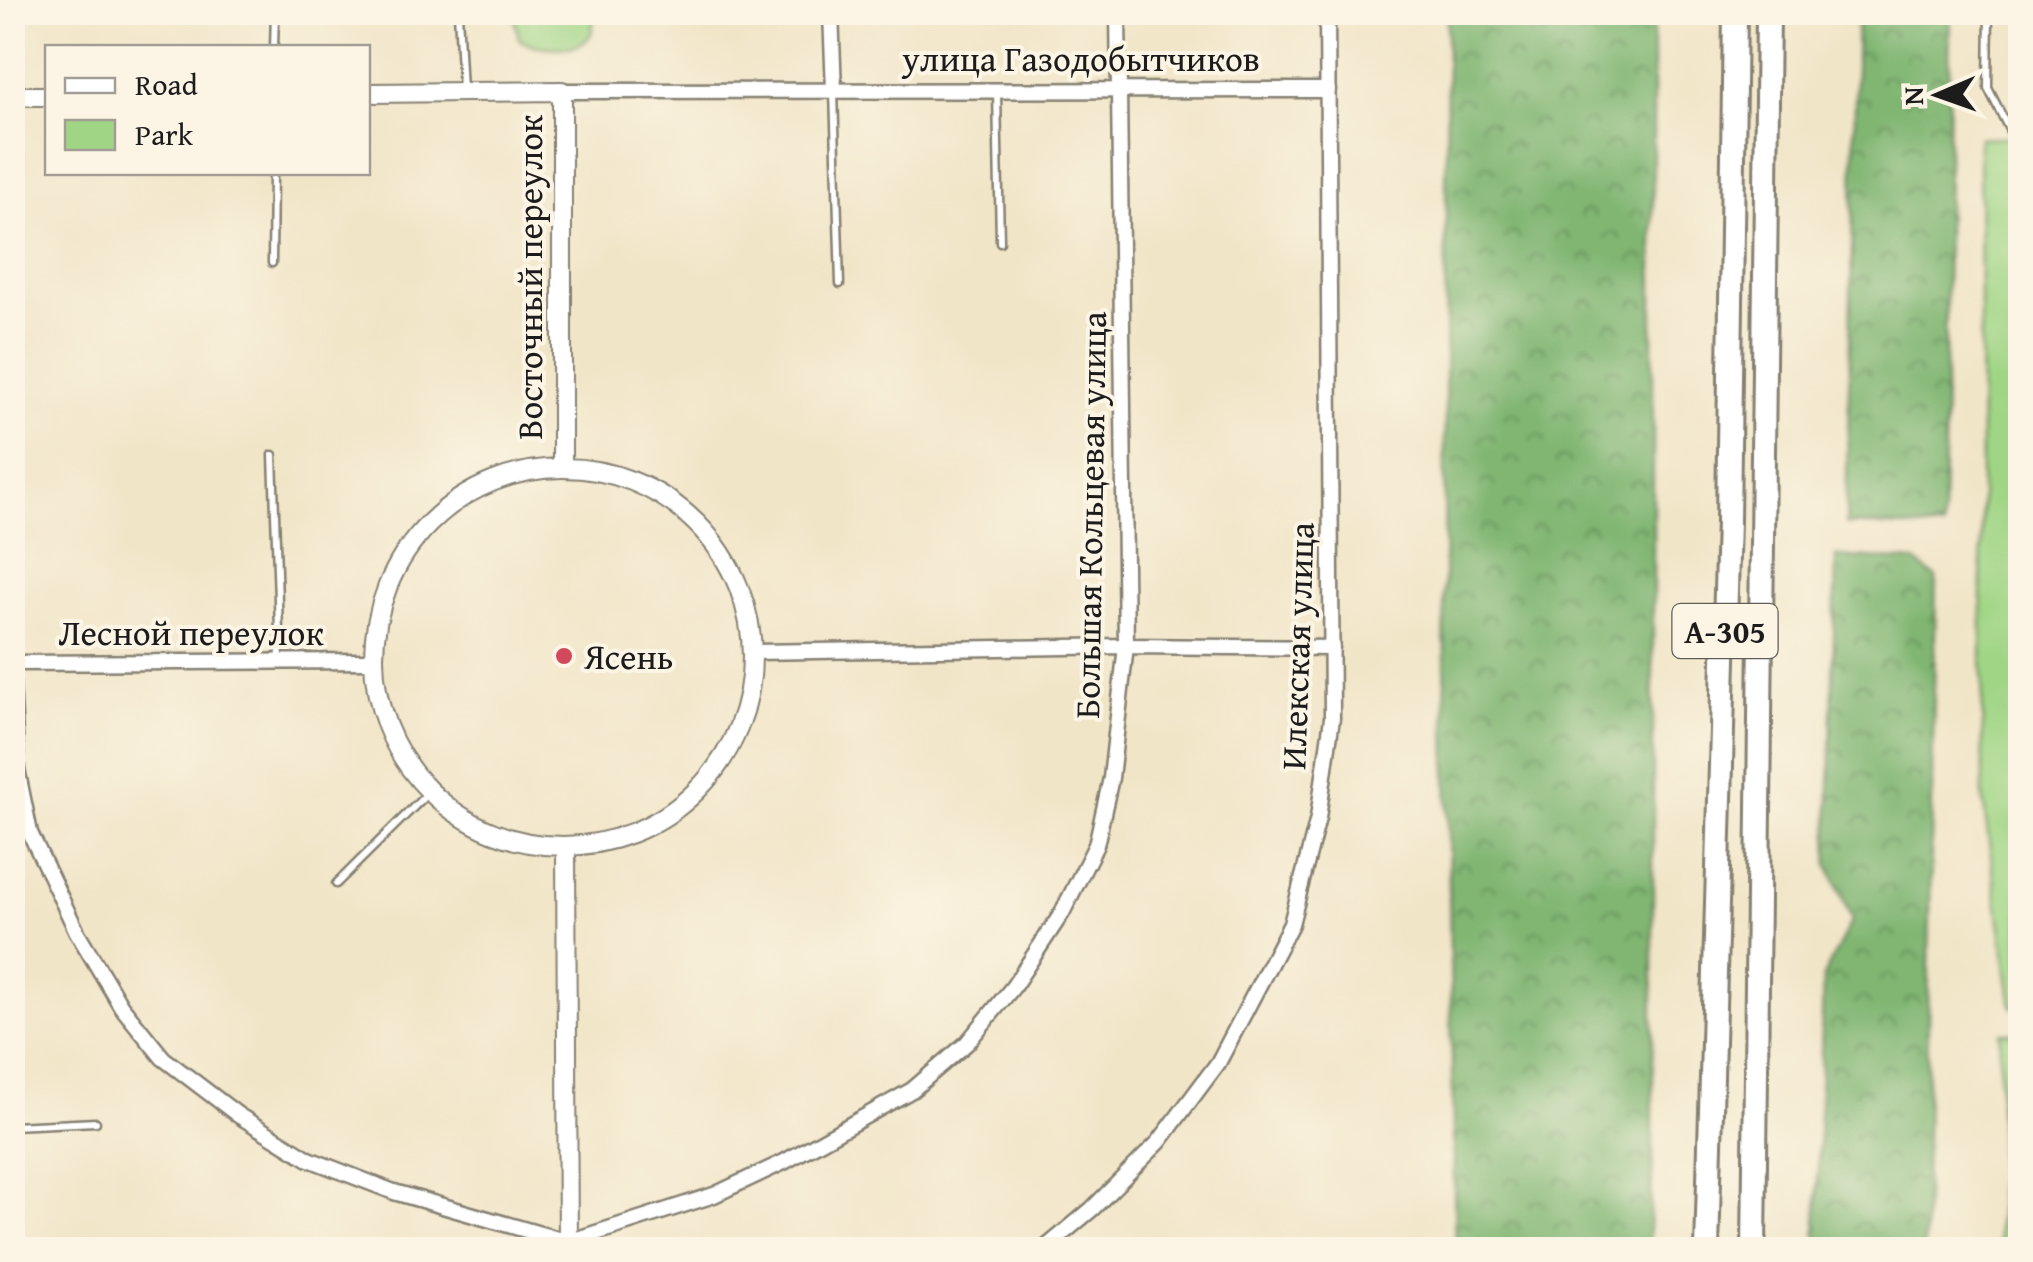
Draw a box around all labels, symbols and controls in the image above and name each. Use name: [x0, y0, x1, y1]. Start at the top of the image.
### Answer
street label: улица Газодобытчиков: [901, 33, 1260, 84]
legend: [45, 45, 370, 175]
north arrow: [1888, 45, 1988, 145]
text: Road: [135, 62, 198, 106]
text: N: [1892, 86, 1933, 106]
text: Park: [135, 112, 194, 156]
street label: Восточный переулок: [504, 114, 555, 439]
street label: Большая Кольцевая улица: [1061, 311, 1119, 719]
street label: Илекская улица: [1267, 521, 1327, 771]
road number: А-305: [1672, 604, 1778, 658]
street label: Лесной переулок: [58, 607, 324, 658]
place label: Ясень: [583, 631, 673, 682]
marker: Ясень: [553, 645, 575, 667]

